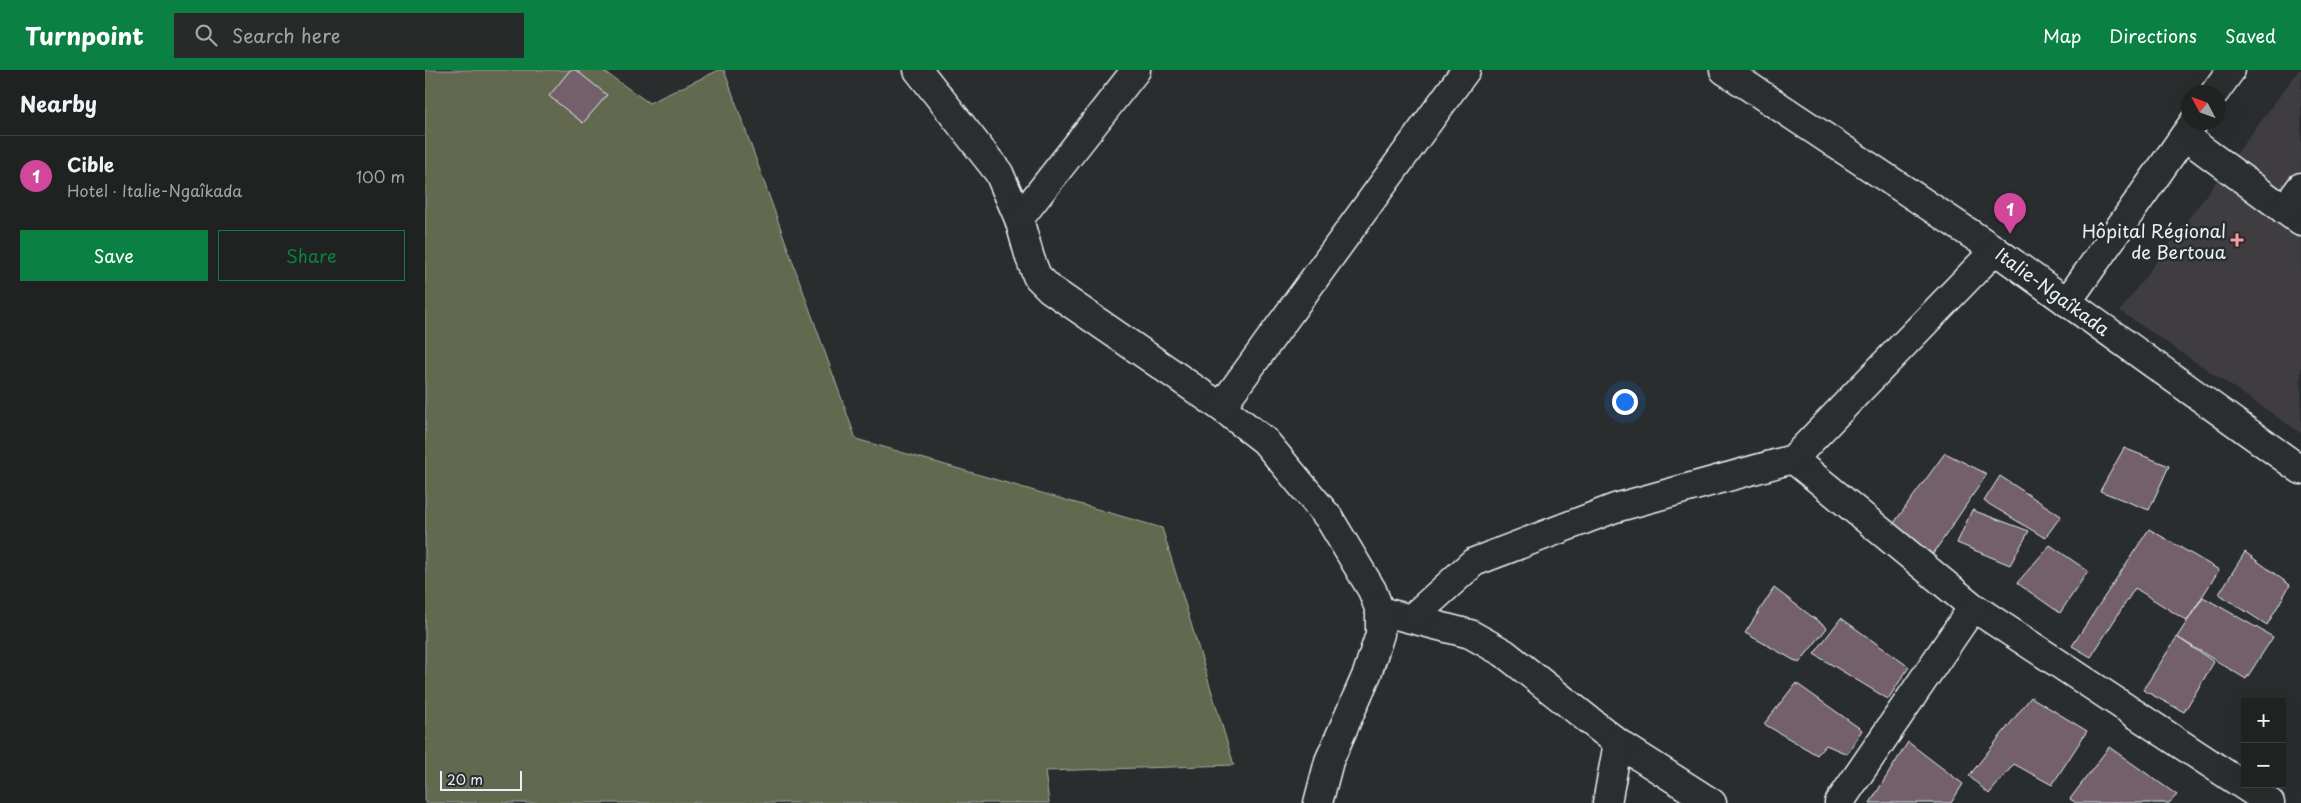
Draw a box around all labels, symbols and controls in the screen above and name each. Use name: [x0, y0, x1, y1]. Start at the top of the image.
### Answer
search box: [174, 13, 524, 58]
text: Turnpoint: [25, 17, 144, 53]
icon: search: [192, 21, 220, 49]
text: Search here: [232, 21, 341, 49]
text: Map: [2043, 22, 2081, 49]
text: Directions: [2109, 22, 2197, 49]
text: Saved: [2225, 22, 2276, 49]
north arrow: [2181, 85, 2226, 130]
text: Nearby: [20, 87, 97, 119]
text: Cible: [67, 150, 114, 178]
text: 1: [32, 164, 40, 188]
text: 100 m: [356, 164, 405, 188]
text: Hotel · Italie-Ngaîkada: [67, 178, 242, 202]
pin: 1: [1994, 193, 2026, 234]
place label: Hôpital Régional de Bertoua: [2082, 217, 2227, 265]
button: Save: [20, 230, 208, 281]
button: Share: [218, 230, 405, 281]
marker: Hôpital Régional de Bertoua: [2230, 233, 2244, 247]
street label: Italie-Ngaîkada: [1990, 240, 2116, 342]
your location: [1612, 389, 1638, 415]
map controls: [2241, 698, 2286, 788]
button: +: [2241, 698, 2286, 743]
button: −: [2241, 743, 2286, 788]
scale bar: [440, 768, 523, 791]
text: 20 m: [447, 769, 483, 790]

